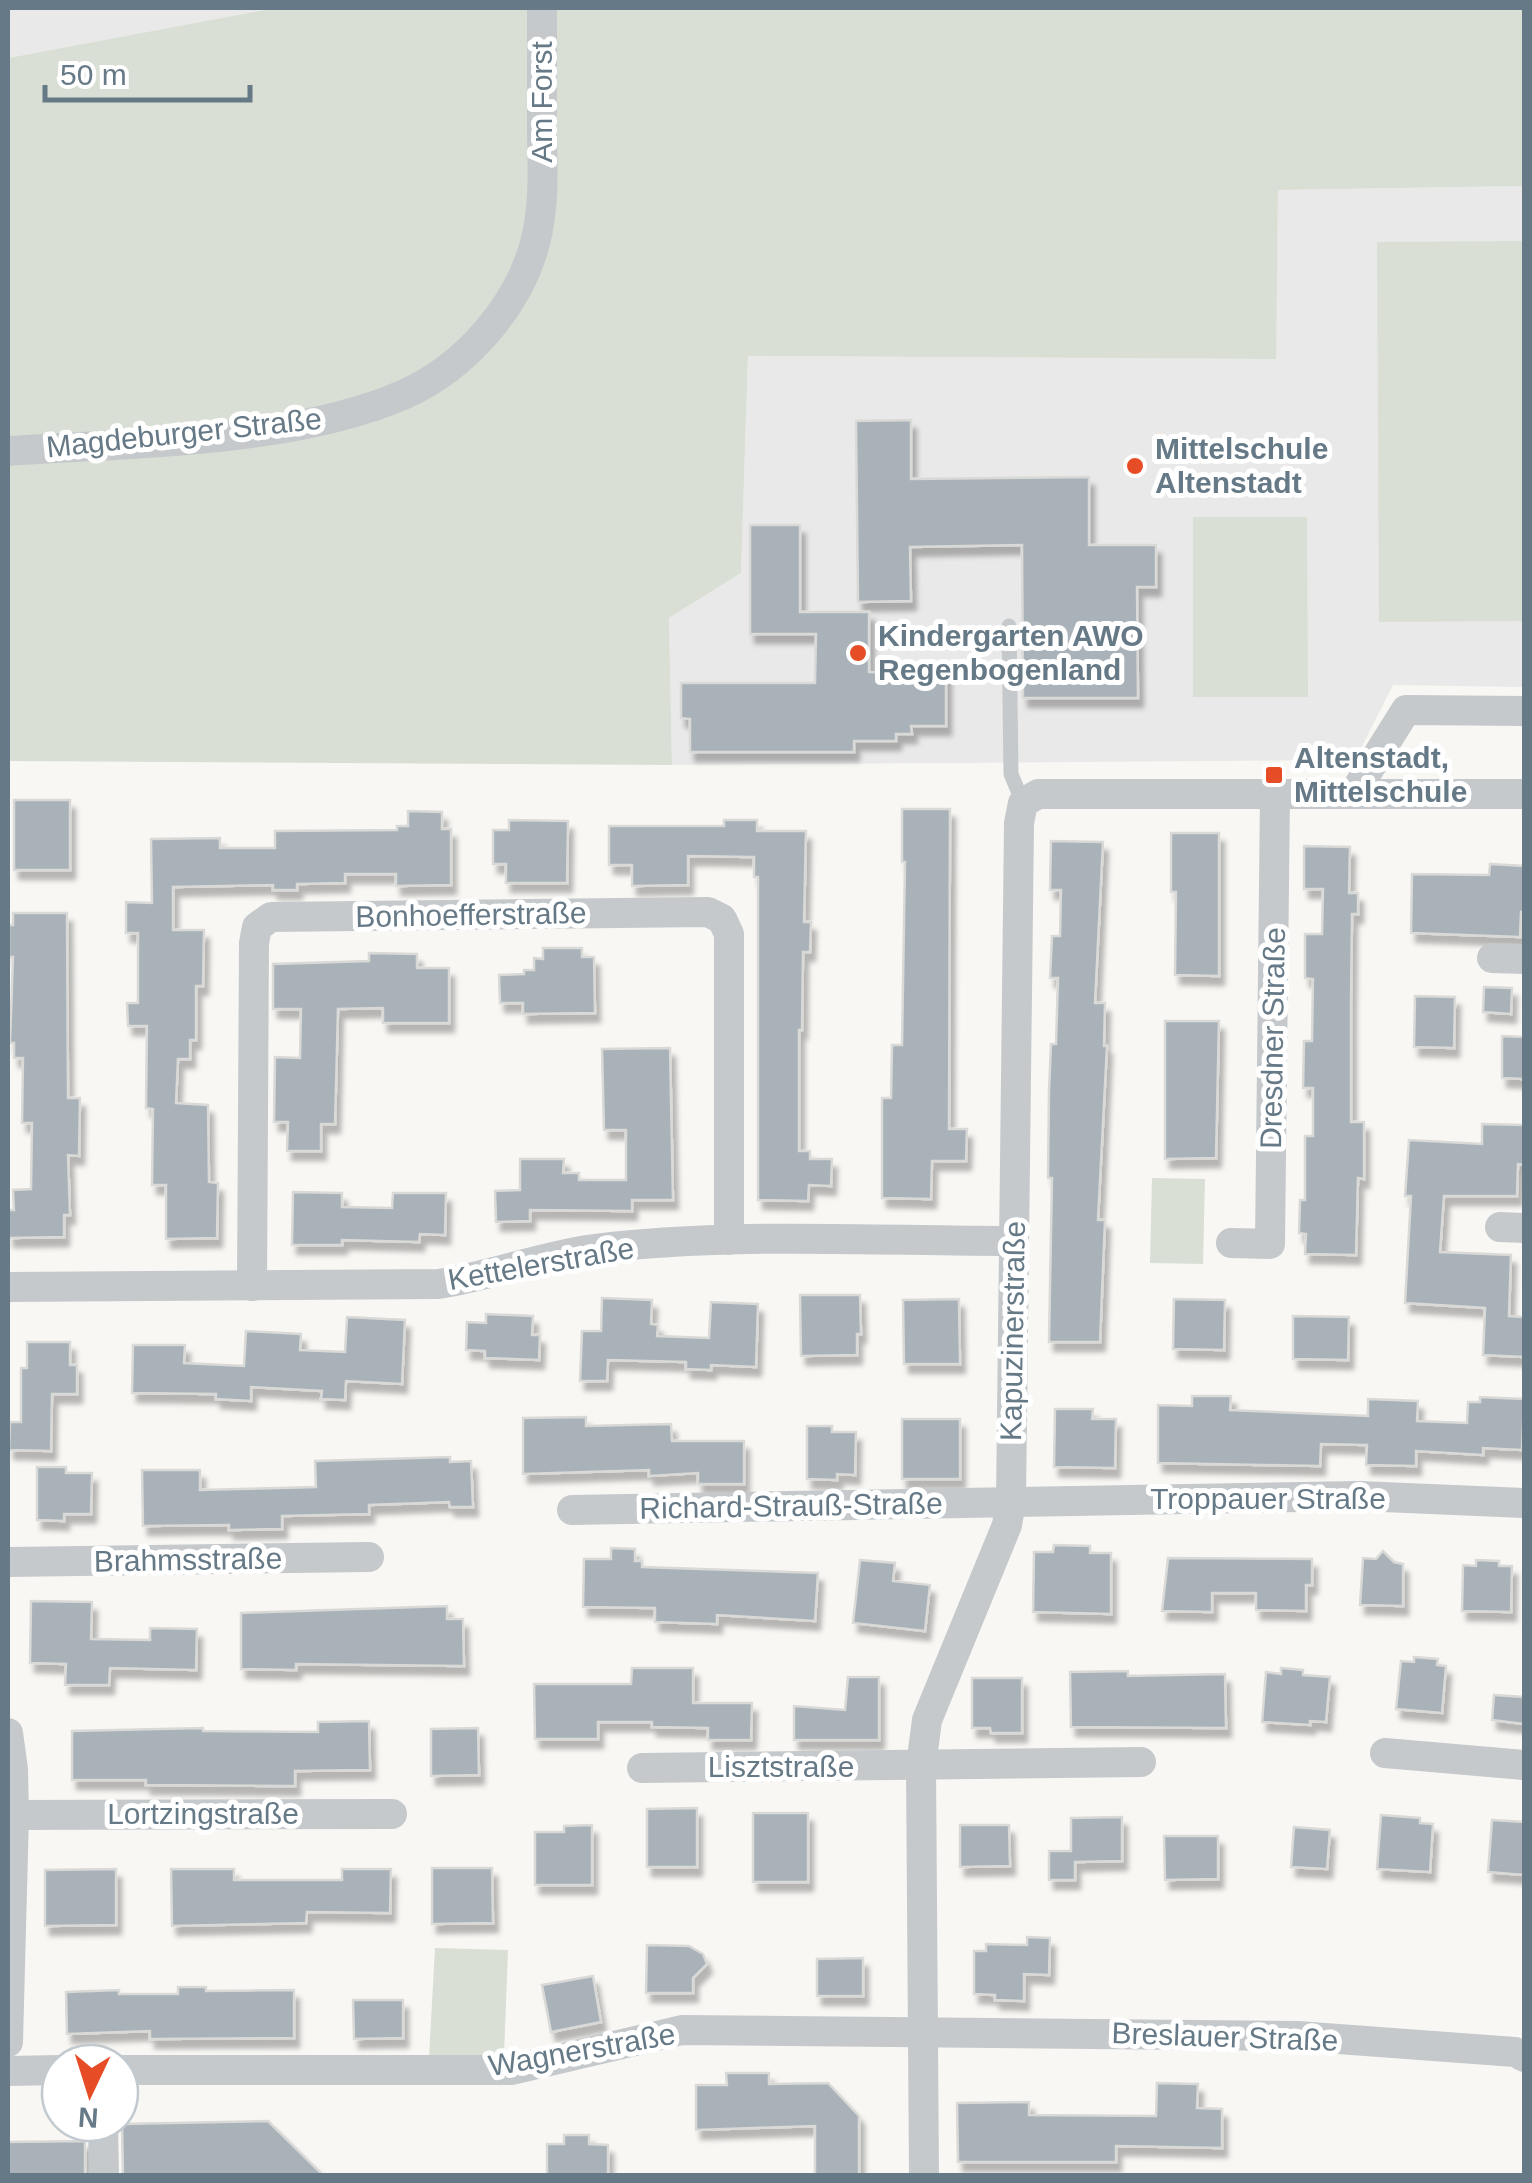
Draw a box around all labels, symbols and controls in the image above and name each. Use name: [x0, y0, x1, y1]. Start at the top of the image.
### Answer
scale bar: [45, 40, 250, 102]
street label: Am Forst: [525, 41, 558, 163]
text: 50 m: [60, 58, 127, 91]
street label: Magdeburger Straße: [45, 402, 323, 463]
place label: Mittelschule Altenstadt: [1155, 432, 1328, 499]
marker: Mittelschule Altenstadt: [1124, 455, 1146, 477]
place label: Kindergarten AWO Regenbogenland: [878, 619, 1144, 686]
marker: Kindergarten AWO Regenbogenland: [847, 642, 869, 664]
place label: Altenstadt, Mittelschule: [1294, 741, 1467, 808]
marker: Altenstadt, Mittelschule: [1263, 764, 1285, 786]
street label: Bonhoefferstraße: [355, 896, 587, 933]
street label: Dresdner Straße: [1254, 927, 1291, 1149]
street label: Kapuzinerstraße: [994, 1221, 1031, 1441]
street label: Kettelerstraße: [445, 1231, 637, 1296]
street label: Troppauer Straße: [1150, 1482, 1386, 1515]
street label: Richard-Strauß-Straße: [639, 1486, 943, 1525]
street label: Brahmsstraße: [94, 1541, 282, 1578]
street label: Lisztstraße: [708, 1750, 854, 1783]
street label: Lortzingstraße: [107, 1797, 299, 1830]
street label: Breslauer Straße: [1111, 2016, 1339, 2057]
street label: Wagnerstraße: [486, 2017, 678, 2082]
north arrow: [40, 2043, 140, 2143]
text: N: [77, 2101, 99, 2134]

